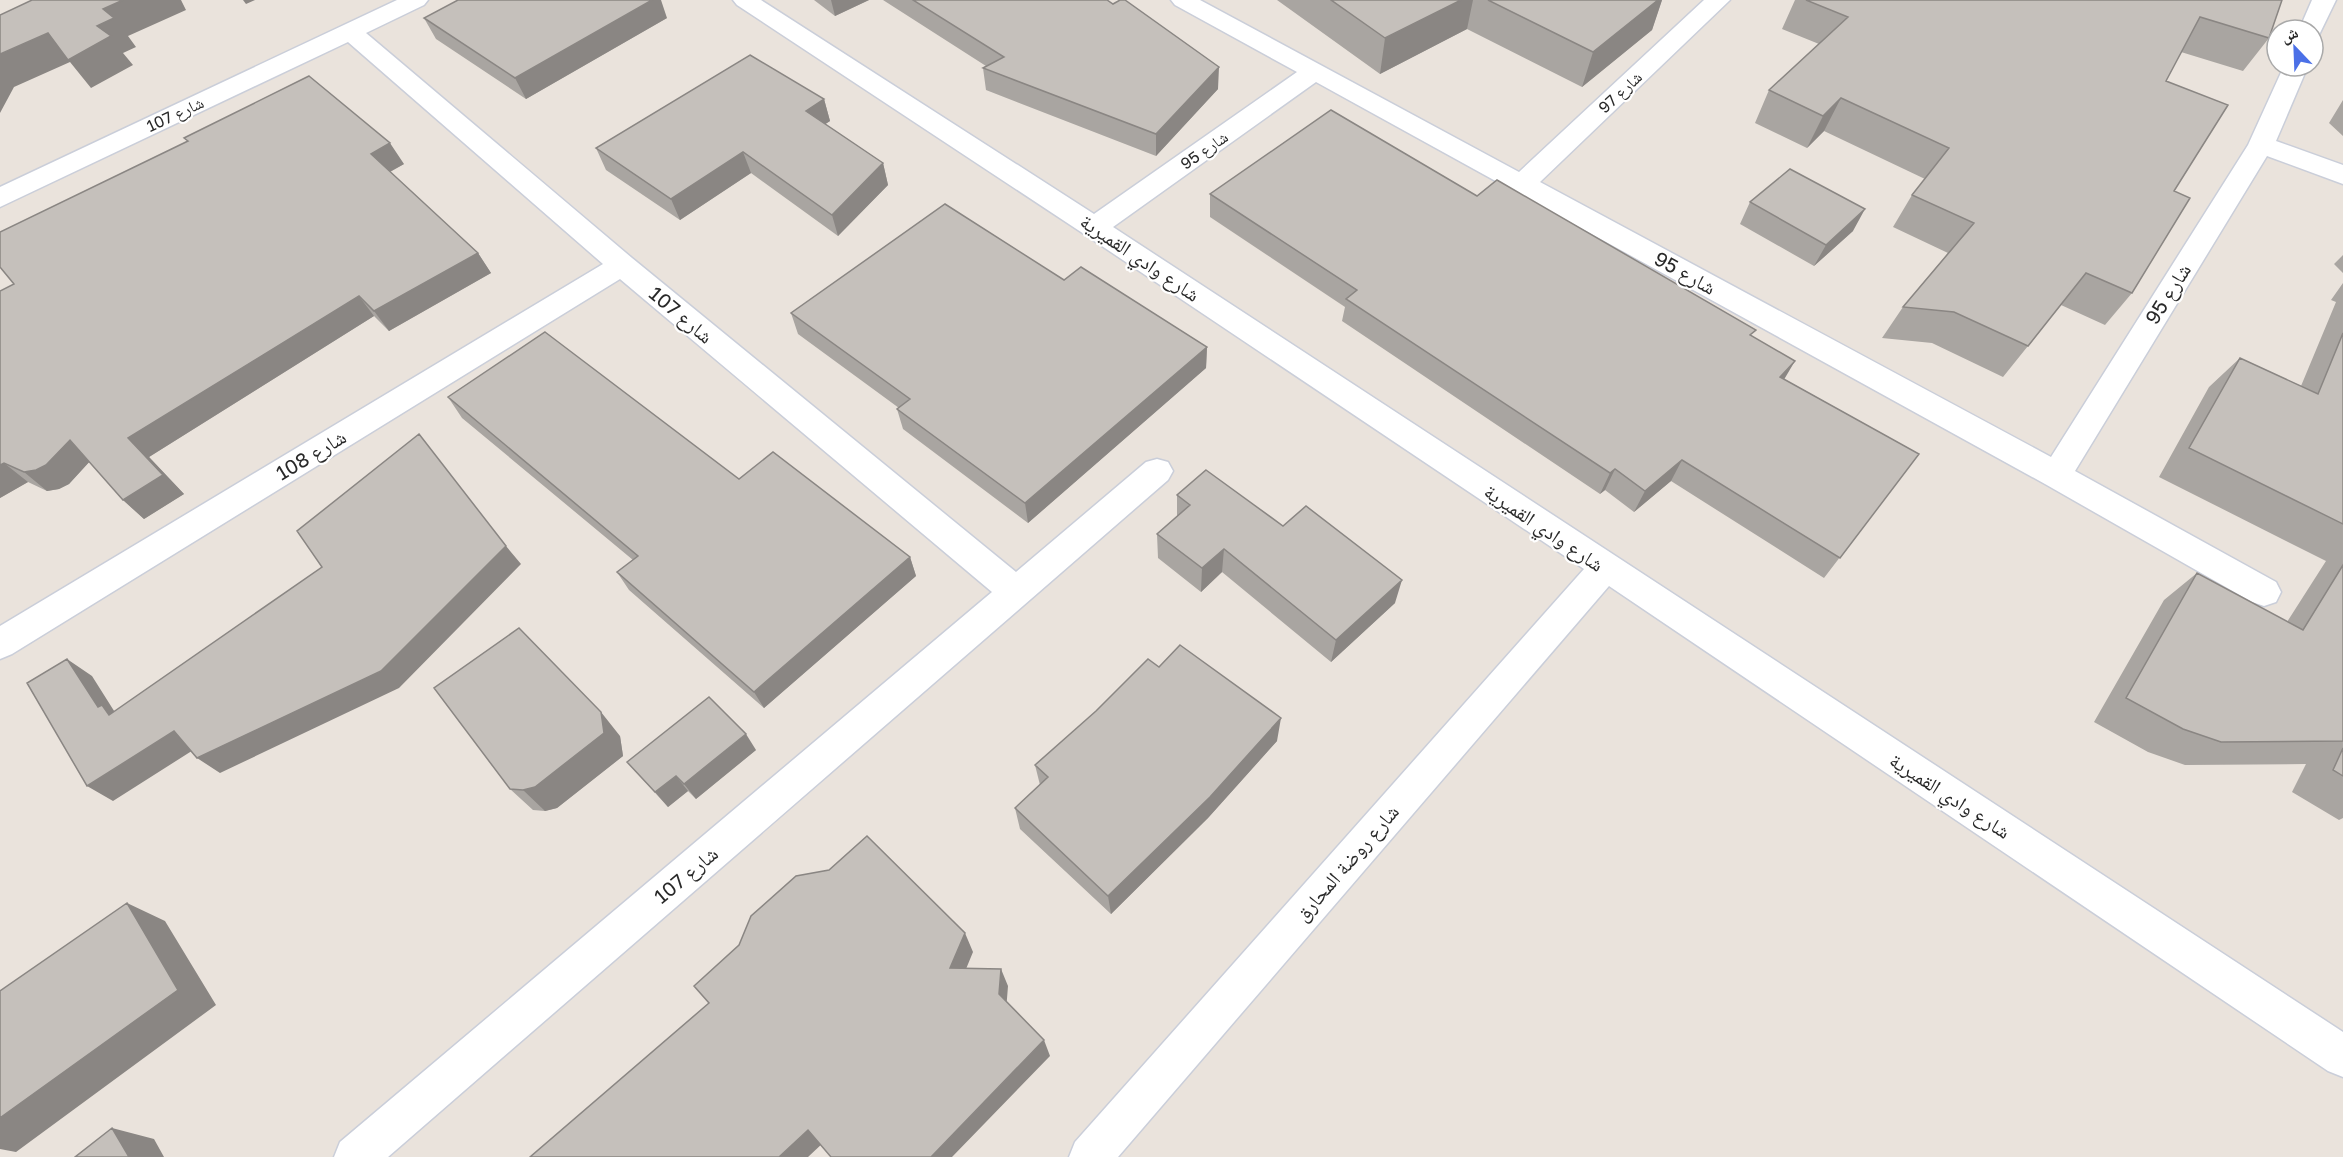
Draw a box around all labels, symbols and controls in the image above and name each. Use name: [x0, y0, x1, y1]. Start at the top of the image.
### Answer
north arrow: [2265, 18, 2325, 78]
text: ش: [2277, 22, 2301, 47]
street label: شارع 97: [1594, 67, 1647, 118]
street label: شارع 107: [143, 92, 207, 137]
street label: شارع 95: [1176, 126, 1232, 174]
street label: شارع وادي القميرية: [1073, 208, 1205, 310]
street label: شارع 95: [1650, 245, 1720, 301]
street label: شارع 95: [2139, 259, 2197, 329]
street label: شارع 107: [644, 281, 718, 349]
street label: شارع 108: [271, 424, 351, 486]
street label: شارع وادي القميرية: [1477, 478, 1609, 580]
street label: شارع وادي القميرية: [1883, 747, 2015, 847]
street label: شارع روضة المحارق: [1289, 799, 1405, 927]
street label: شارع 107: [649, 841, 723, 909]

